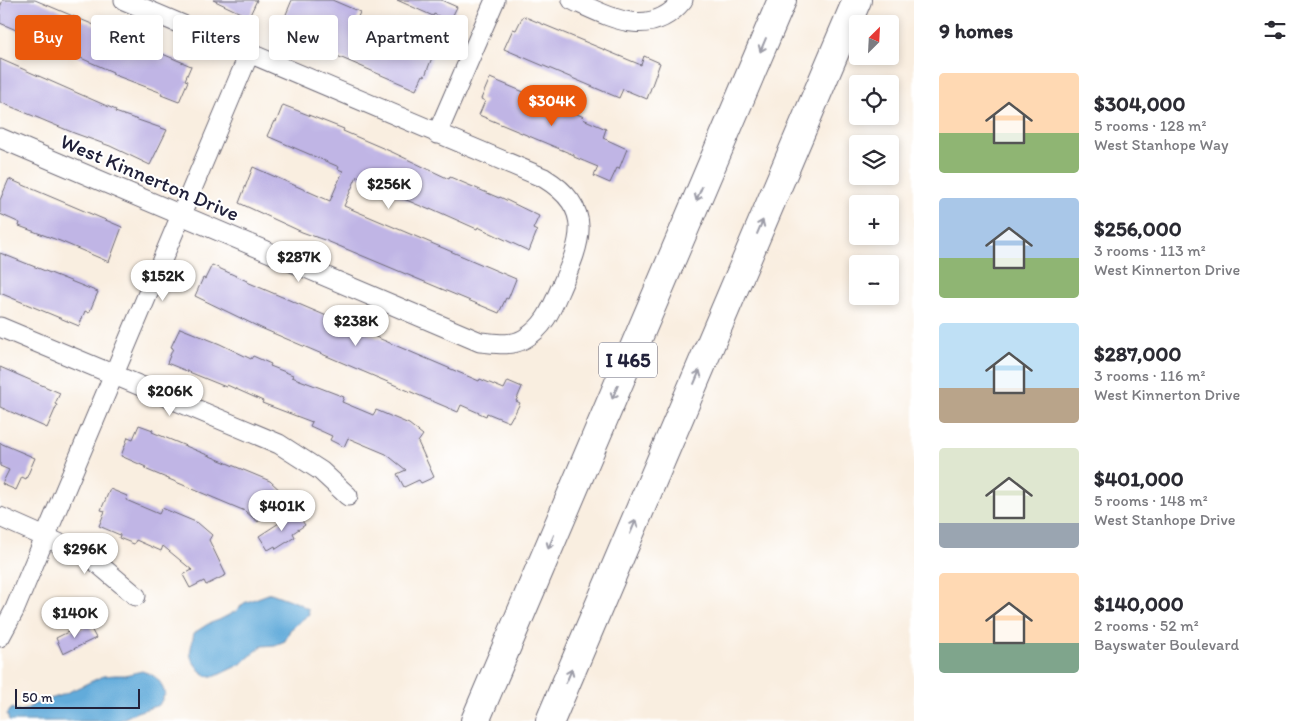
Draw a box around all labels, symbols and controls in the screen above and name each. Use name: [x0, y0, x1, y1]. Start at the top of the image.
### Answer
chip: Buy: [15, 15, 81, 60]
chip: Rent: [91, 15, 163, 60]
chip: Filters: [173, 15, 259, 60]
chip: New: [269, 15, 338, 60]
chip: Apartment: [348, 15, 468, 60]
north arrow: [849, 15, 899, 65]
map controls: [849, 15, 899, 305]
icon: filters: [1261, 16, 1289, 44]
text: 9 homes: [939, 18, 1013, 43]
one-way arrow: [757, 37, 767, 52]
button: locate: [849, 75, 899, 125]
pin: $304K: [517, 84, 587, 127]
text: $304K: [529, 91, 575, 110]
text: $304,000: [1094, 91, 1185, 116]
icon: home: [979, 93, 1039, 153]
text: 5 rooms · 128 m²: [1094, 116, 1206, 135]
street label: West Kinnerton Drive: [57, 128, 243, 226]
button: layers: [849, 135, 899, 185]
text: West Stanhope Way: [1094, 135, 1228, 154]
pin: $256K: [354, 168, 424, 210]
text: $256K: [367, 174, 411, 193]
one-way arrow: [694, 186, 703, 201]
button: +: [849, 195, 899, 245]
text: $256,000: [1094, 216, 1182, 241]
icon: home: [979, 218, 1039, 278]
one-way arrow: [757, 220, 766, 235]
pin: $287K: [264, 240, 334, 283]
text: 3 rooms · 113 m²: [1094, 241, 1206, 260]
text: $287K: [277, 247, 321, 266]
button: −: [849, 255, 899, 305]
pin: $152K: [128, 260, 198, 302]
text: West Kinnerton Drive: [1094, 260, 1240, 279]
text: $152K: [142, 266, 184, 285]
pin: $238K: [321, 304, 391, 347]
text: $238K: [334, 311, 378, 330]
text: $287,000: [1094, 341, 1181, 366]
road number: I 465: [599, 342, 657, 378]
icon: home: [979, 343, 1039, 403]
text: 3 rooms · 116 m²: [1094, 366, 1205, 385]
one-way arrow: [692, 370, 702, 385]
pin: $206K: [135, 374, 205, 417]
text: $206K: [147, 381, 193, 400]
one-way arrow: [609, 384, 619, 399]
text: West Kinnerton Drive: [1094, 385, 1240, 404]
text: $401,000: [1094, 466, 1184, 491]
icon: home: [979, 468, 1039, 528]
pin: $401K: [247, 490, 317, 532]
text: 5 rooms · 148 m²: [1094, 491, 1208, 510]
text: $401K: [259, 496, 305, 515]
text: West Stanhope Drive: [1094, 510, 1236, 529]
one-way arrow: [629, 520, 638, 535]
pin: $296K: [50, 532, 120, 575]
one-way arrow: [546, 534, 555, 549]
text: $296K: [63, 539, 107, 558]
text: $140,000: [1094, 591, 1184, 616]
icon: home: [979, 593, 1039, 653]
pin: $140K: [40, 596, 110, 639]
text: $140K: [52, 603, 98, 622]
text: 2 rooms · 52 m²: [1094, 616, 1199, 635]
text: Bayswater Boulevard: [1094, 635, 1239, 654]
one-way arrow: [565, 669, 575, 684]
scale bar: [15, 686, 140, 709]
text: 50 m: [22, 689, 53, 706]

